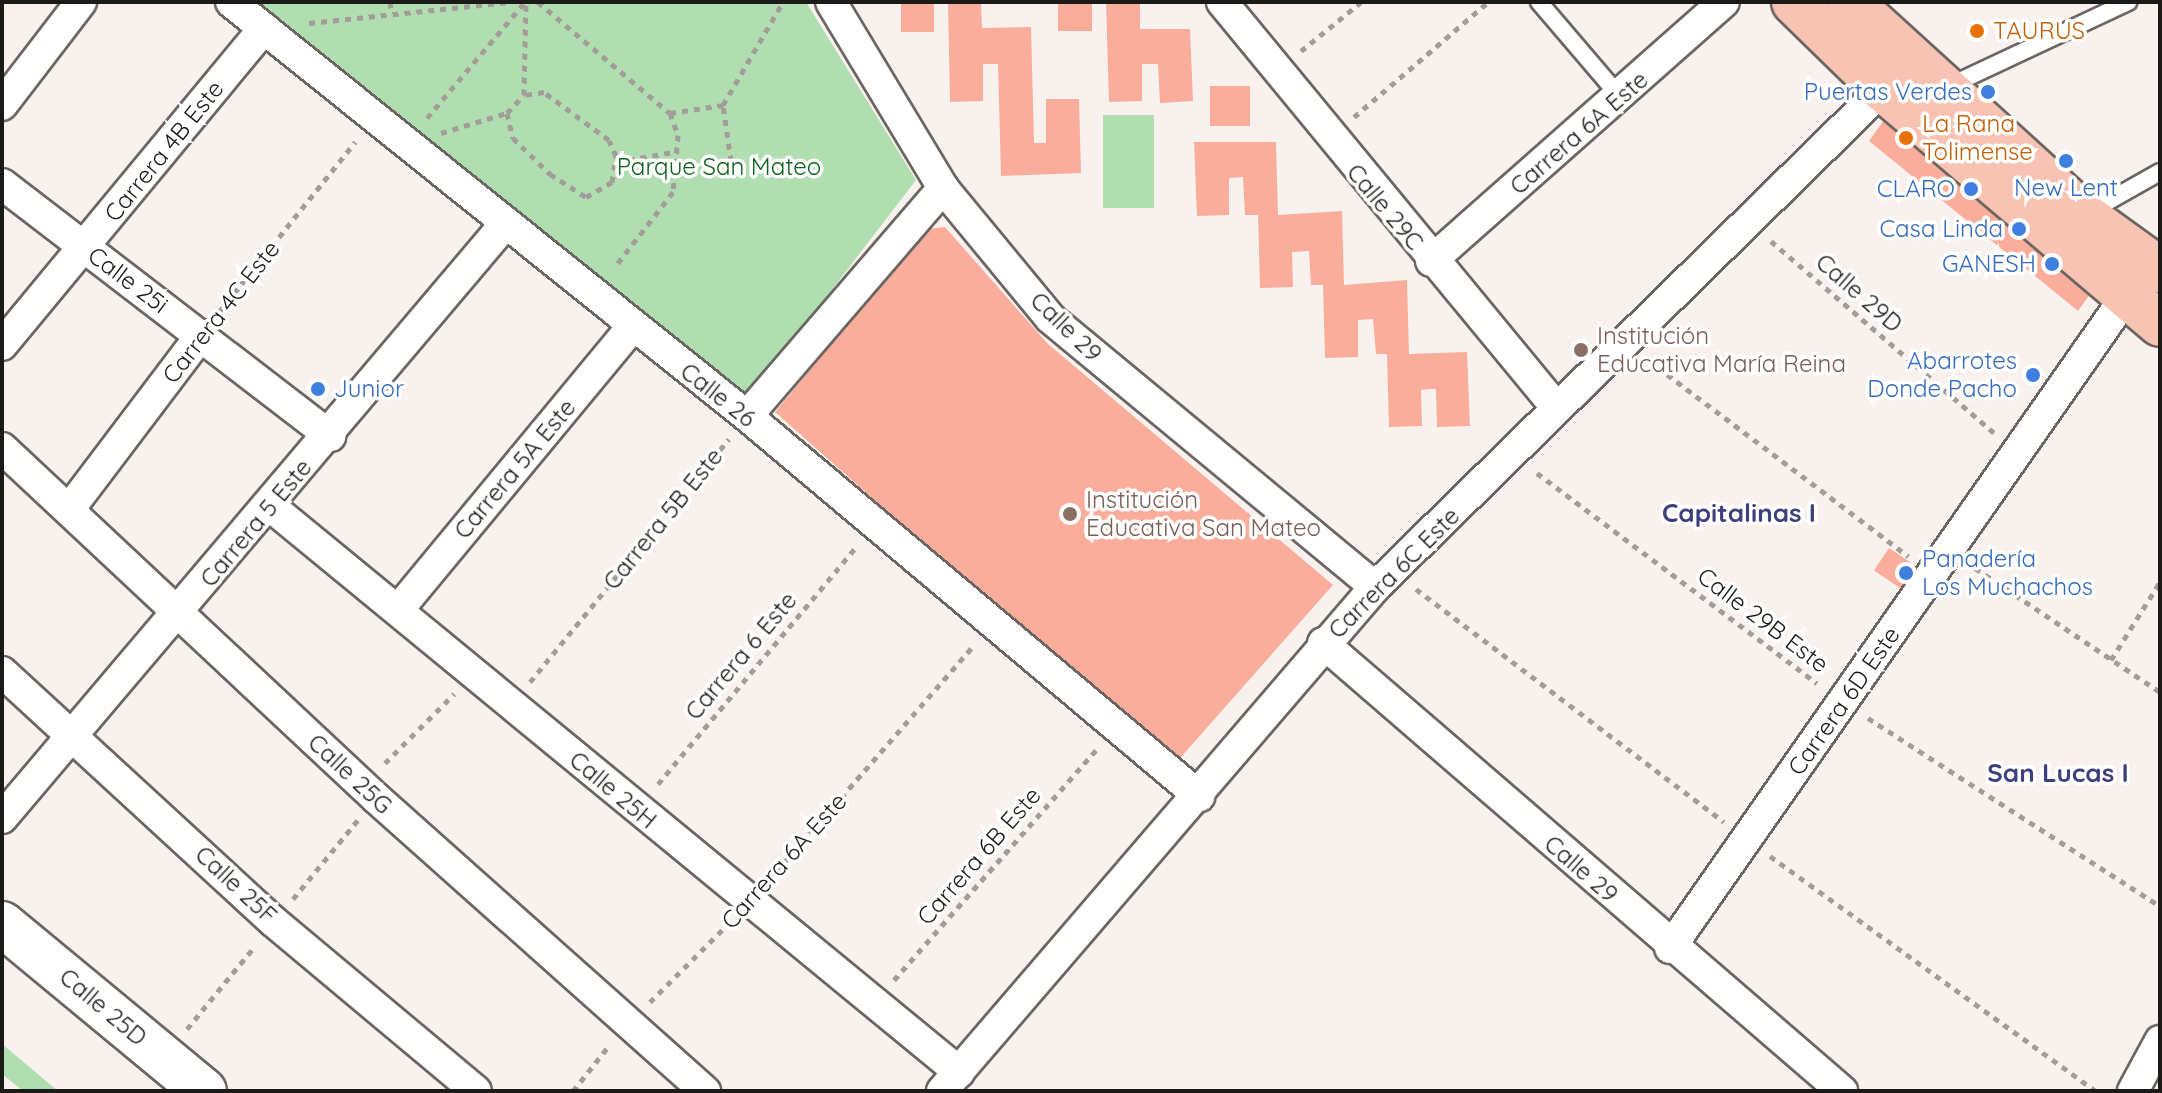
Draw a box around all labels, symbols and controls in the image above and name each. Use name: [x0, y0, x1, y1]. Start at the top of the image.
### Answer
place label: TAURUS: [1993, 17, 2085, 45]
marker: TAURUS: [1968, 22, 1986, 40]
street label: Carrera 6A Este: [1504, 65, 1654, 201]
street label: Carrera 4B Este: [98, 75, 230, 227]
place label: Puertas Verdes: [1804, 78, 1972, 106]
marker: Puertas Verdes: [1979, 83, 1997, 101]
place label: La Rana Tolimense: [1922, 110, 2033, 166]
marker: La Rana Tolimense: [1897, 129, 1915, 147]
marker: New Lent: [2057, 152, 2075, 170]
park label: Parque San Mateo: [617, 153, 821, 181]
street label: Calle 29C: [1341, 158, 1429, 256]
place label: New Lent: [2014, 174, 2118, 202]
place label: CLARO: [1877, 175, 1955, 203]
marker: CLARO: [1962, 180, 1980, 198]
place label: Casa Linda: [1879, 215, 2003, 243]
marker: Casa Linda: [2010, 220, 2028, 238]
street label: Carrera 4C Este: [156, 235, 286, 389]
street label: Calle 25i: [82, 241, 174, 319]
street label: Calle 29D: [1810, 248, 1908, 338]
place label: GANESH: [1942, 250, 2036, 278]
marker: GANESH: [2043, 255, 2061, 273]
street label: Calle 29: [1024, 286, 1108, 368]
place label: Institución Educativa María Reina: [1597, 322, 1846, 378]
marker: Institución Educativa María Reina: [1572, 341, 1590, 359]
place label: Abarrotes Donde Pacho: [1867, 347, 2017, 403]
street label: Calle 26: [675, 357, 761, 433]
marker: Abarrotes Donde Pacho: [2024, 366, 2042, 384]
place label: Junior: [334, 375, 404, 403]
marker: Junior: [309, 380, 327, 398]
street label: Carrera 5A Este: [448, 393, 582, 545]
street label: Carrera 5B Este: [597, 443, 729, 595]
street label: Carrera 5 Este: [194, 453, 318, 593]
place label: Institución Educativa San Mateo: [1086, 486, 1321, 542]
district label: Capitalinas I: [1662, 497, 1816, 529]
street label: Carrera 6C Este: [1323, 502, 1465, 644]
marker: Institución Educativa San Mateo: [1061, 505, 1079, 523]
place label: Panadería Los Muchachos: [1922, 545, 2093, 601]
street label: Calle 29B Este: [1692, 561, 1834, 679]
marker: Panadería Los Muchachos: [1897, 564, 1915, 582]
street label: Carrera 6 Este: [679, 586, 803, 726]
street label: Carrera 6D Este: [1782, 621, 1906, 781]
street label: Calle 25G: [302, 728, 398, 820]
street label: Calle 25H: [564, 745, 662, 835]
district label: San Lucas I: [1987, 757, 2129, 789]
street label: Carrera 6B Este: [911, 781, 1047, 931]
street label: Carrera 6A Este: [715, 787, 853, 935]
street label: Calle 29: [1538, 829, 1624, 909]
street label: Calle 25F: [189, 840, 283, 930]
street label: Calle 25D: [54, 962, 152, 1052]

